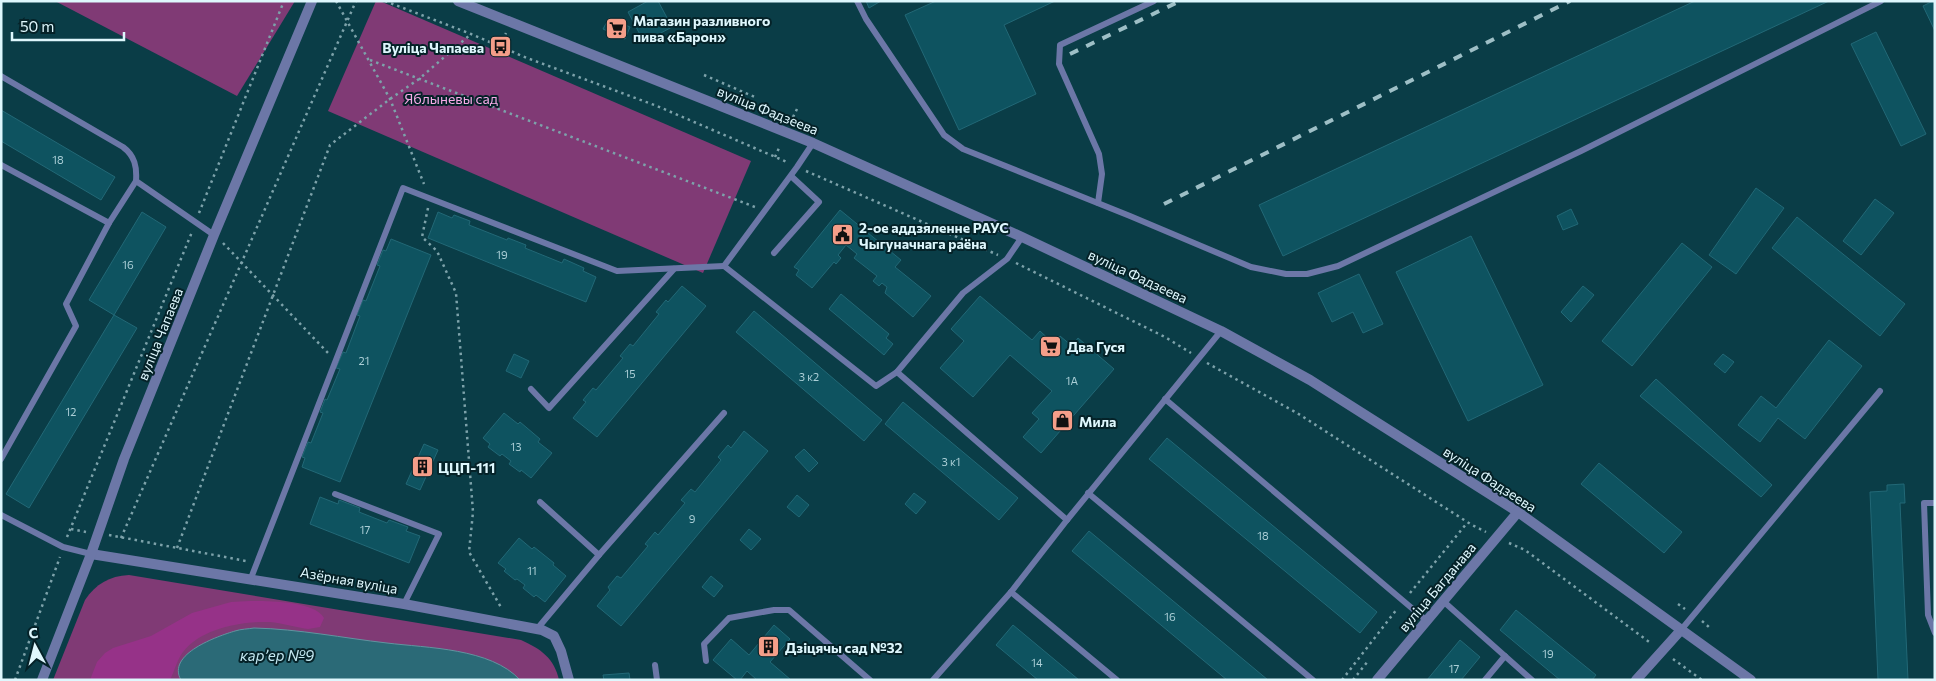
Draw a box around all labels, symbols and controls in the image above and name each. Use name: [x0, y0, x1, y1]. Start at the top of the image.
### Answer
scale bar: [12, 10, 125, 42]
place label: Магазин разливного пива «Барон»: [633, 12, 770, 45]
supermarket icon: Магазин разливного пива «Барон»: [605, 16, 629, 40]
text: 50 m: [20, 17, 54, 35]
bus stop icon: Вуліца Чапаева: [488, 35, 512, 59]
place label: Вуліца Чапаева: [382, 39, 484, 56]
street label: вуліца Фадзеева: [715, 82, 821, 138]
park label: Яблыневы сад: [404, 90, 498, 107]
house number: 18: [52, 153, 64, 166]
place label: 2-ое аддзяленне РАУС Чыгуначнага раёна: [859, 219, 1009, 252]
public building icon: 2-ое аддзяленне РАУС Чыгуначнага раёна: [831, 223, 855, 247]
street label: вуліца Фадзеева: [1086, 246, 1190, 306]
house number: 19: [496, 248, 508, 261]
house number: 16: [122, 258, 134, 271]
street label: вуліца Чапаева: [134, 285, 186, 383]
supermarket icon: Два Гуся: [1039, 334, 1063, 358]
place label: Два Гуся: [1067, 338, 1125, 355]
house number: 21: [359, 354, 369, 367]
house number: 15: [624, 367, 636, 380]
house number: 3 к2: [799, 370, 819, 383]
house number: 1А: [1066, 374, 1079, 387]
house number: 12: [66, 405, 76, 418]
shop icon: Мила: [1051, 409, 1075, 433]
place label: Мила: [1079, 413, 1116, 430]
house number: 13: [511, 440, 521, 453]
street label: вуліца Фадзеева: [1440, 443, 1540, 515]
building icon: ЦЦП-111: [410, 455, 434, 479]
house number: 3 к1: [942, 455, 960, 468]
place label: ЦЦП-111: [438, 459, 495, 476]
house number: 9: [689, 512, 696, 525]
house number: 17: [360, 523, 370, 536]
house number: 18: [1257, 529, 1269, 542]
street label: вуліца Багданава: [1395, 539, 1479, 635]
street label: Азёрная вуліца: [299, 563, 399, 597]
house number: 11: [527, 564, 537, 577]
house number: 16: [1164, 610, 1176, 623]
north arrow: [10, 621, 60, 671]
text: С: [28, 624, 39, 642]
building icon: Дзіцячы сад №32: [757, 635, 781, 659]
place label: Дзіцячы сад №32: [785, 639, 903, 656]
water label: карʼер №9: [240, 646, 314, 664]
house number: 19: [1542, 647, 1554, 660]
house number: 14: [1031, 656, 1043, 669]
house number: 17: [1449, 662, 1459, 675]

